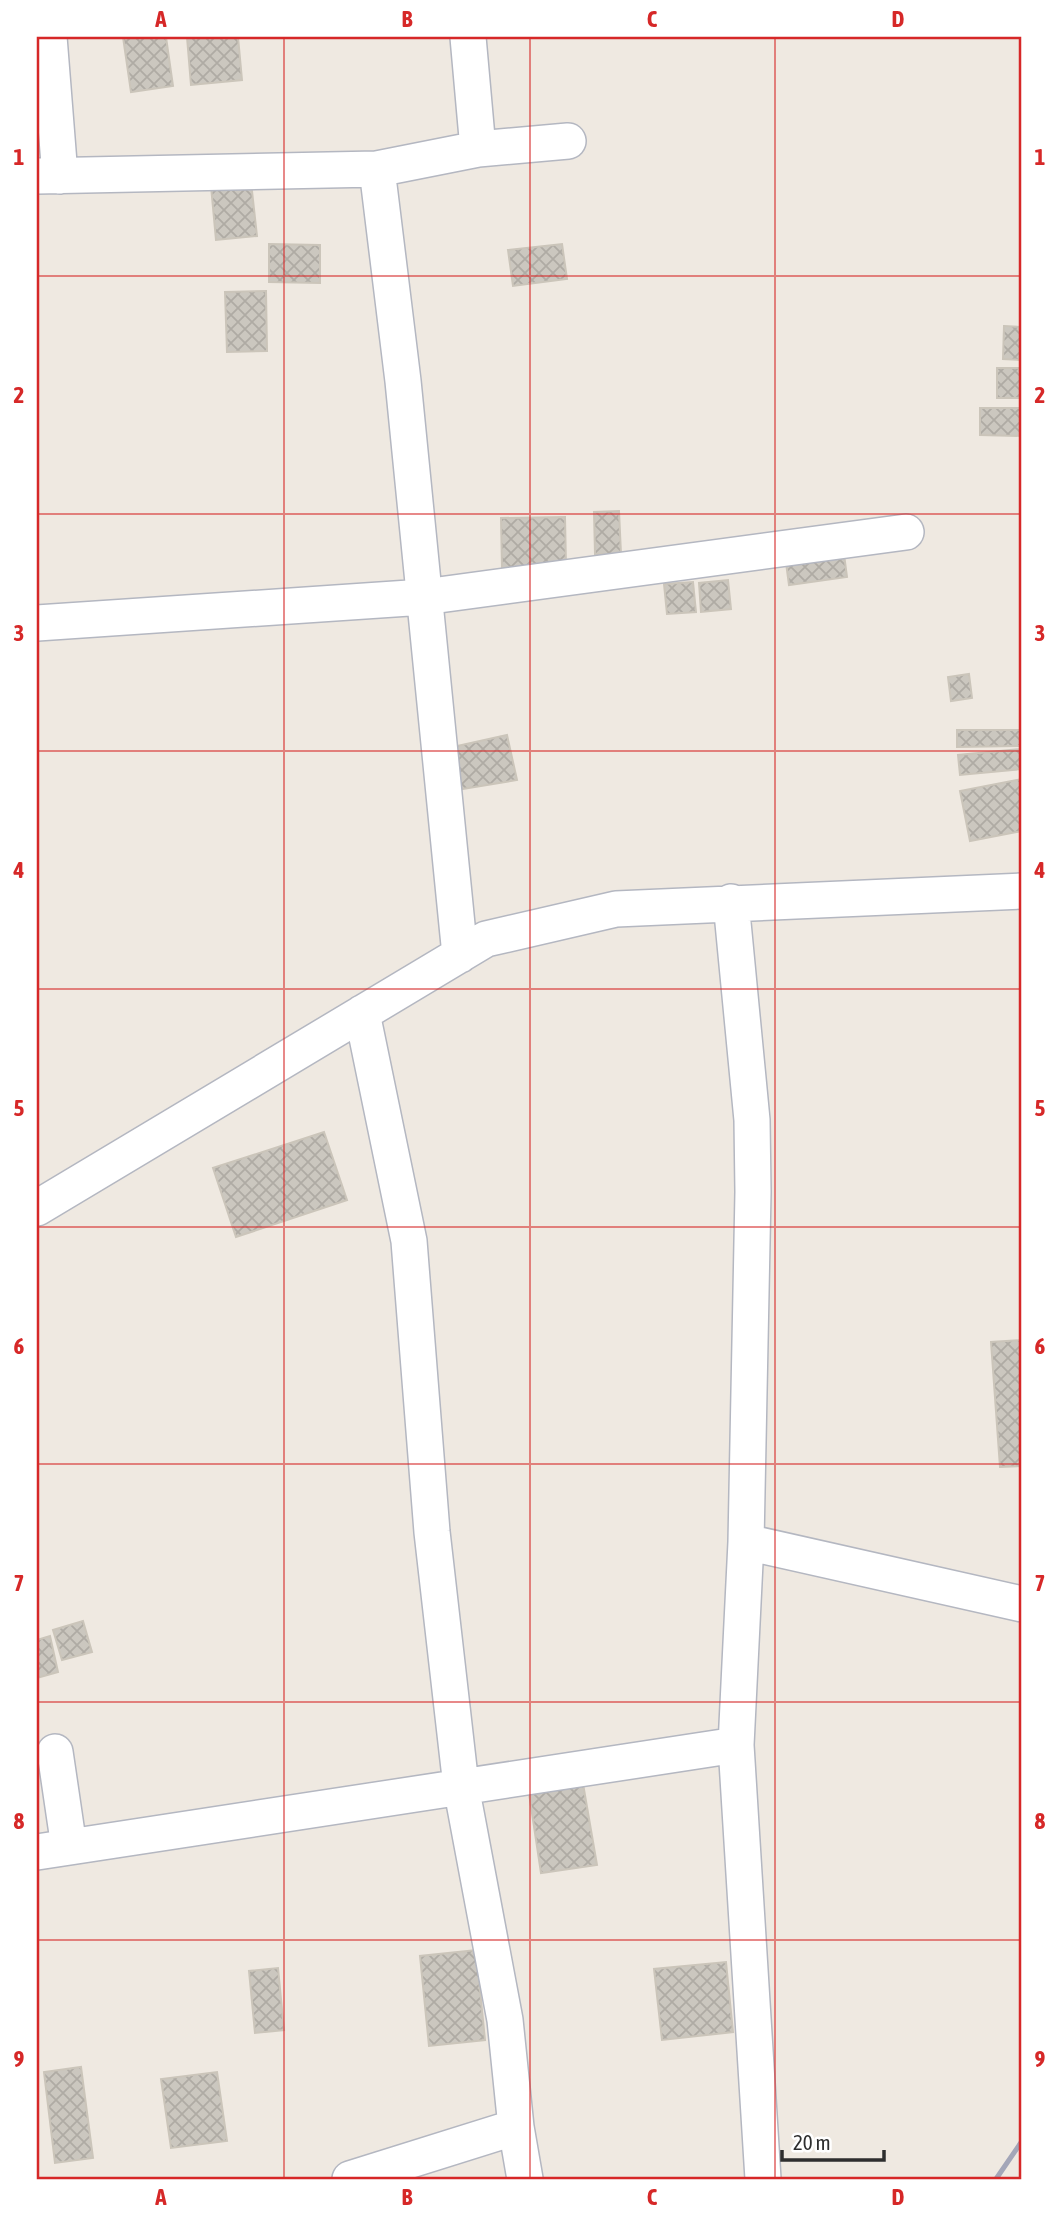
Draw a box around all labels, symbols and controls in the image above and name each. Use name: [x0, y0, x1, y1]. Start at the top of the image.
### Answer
text: A: [154, 6, 167, 32]
text: B: [402, 6, 413, 32]
text: C: [647, 6, 658, 32]
text: D: [892, 6, 905, 32]
text: 1: [14, 144, 25, 170]
text: 1: [1035, 144, 1046, 170]
text: 2: [14, 382, 24, 408]
text: 2: [1035, 382, 1045, 408]
text: 3: [14, 620, 24, 646]
text: 3: [1035, 620, 1045, 646]
text: 4: [13, 857, 25, 883]
text: 4: [1034, 857, 1046, 883]
text: 5: [14, 1095, 25, 1121]
text: 5: [1035, 1095, 1046, 1121]
text: 6: [14, 1333, 25, 1359]
text: 6: [1035, 1333, 1046, 1359]
text: 7: [14, 1570, 24, 1596]
text: 7: [1035, 1570, 1045, 1596]
text: 8: [14, 1808, 25, 1834]
text: 8: [1035, 1808, 1046, 1834]
text: 9: [14, 2046, 25, 2072]
text: 9: [1035, 2046, 1046, 2072]
scale bar: [782, 2118, 884, 2162]
text: 20 m: [793, 2130, 831, 2154]
text: A: [154, 2184, 167, 2210]
text: B: [402, 2184, 413, 2210]
text: C: [647, 2184, 658, 2210]
text: D: [892, 2184, 905, 2210]

